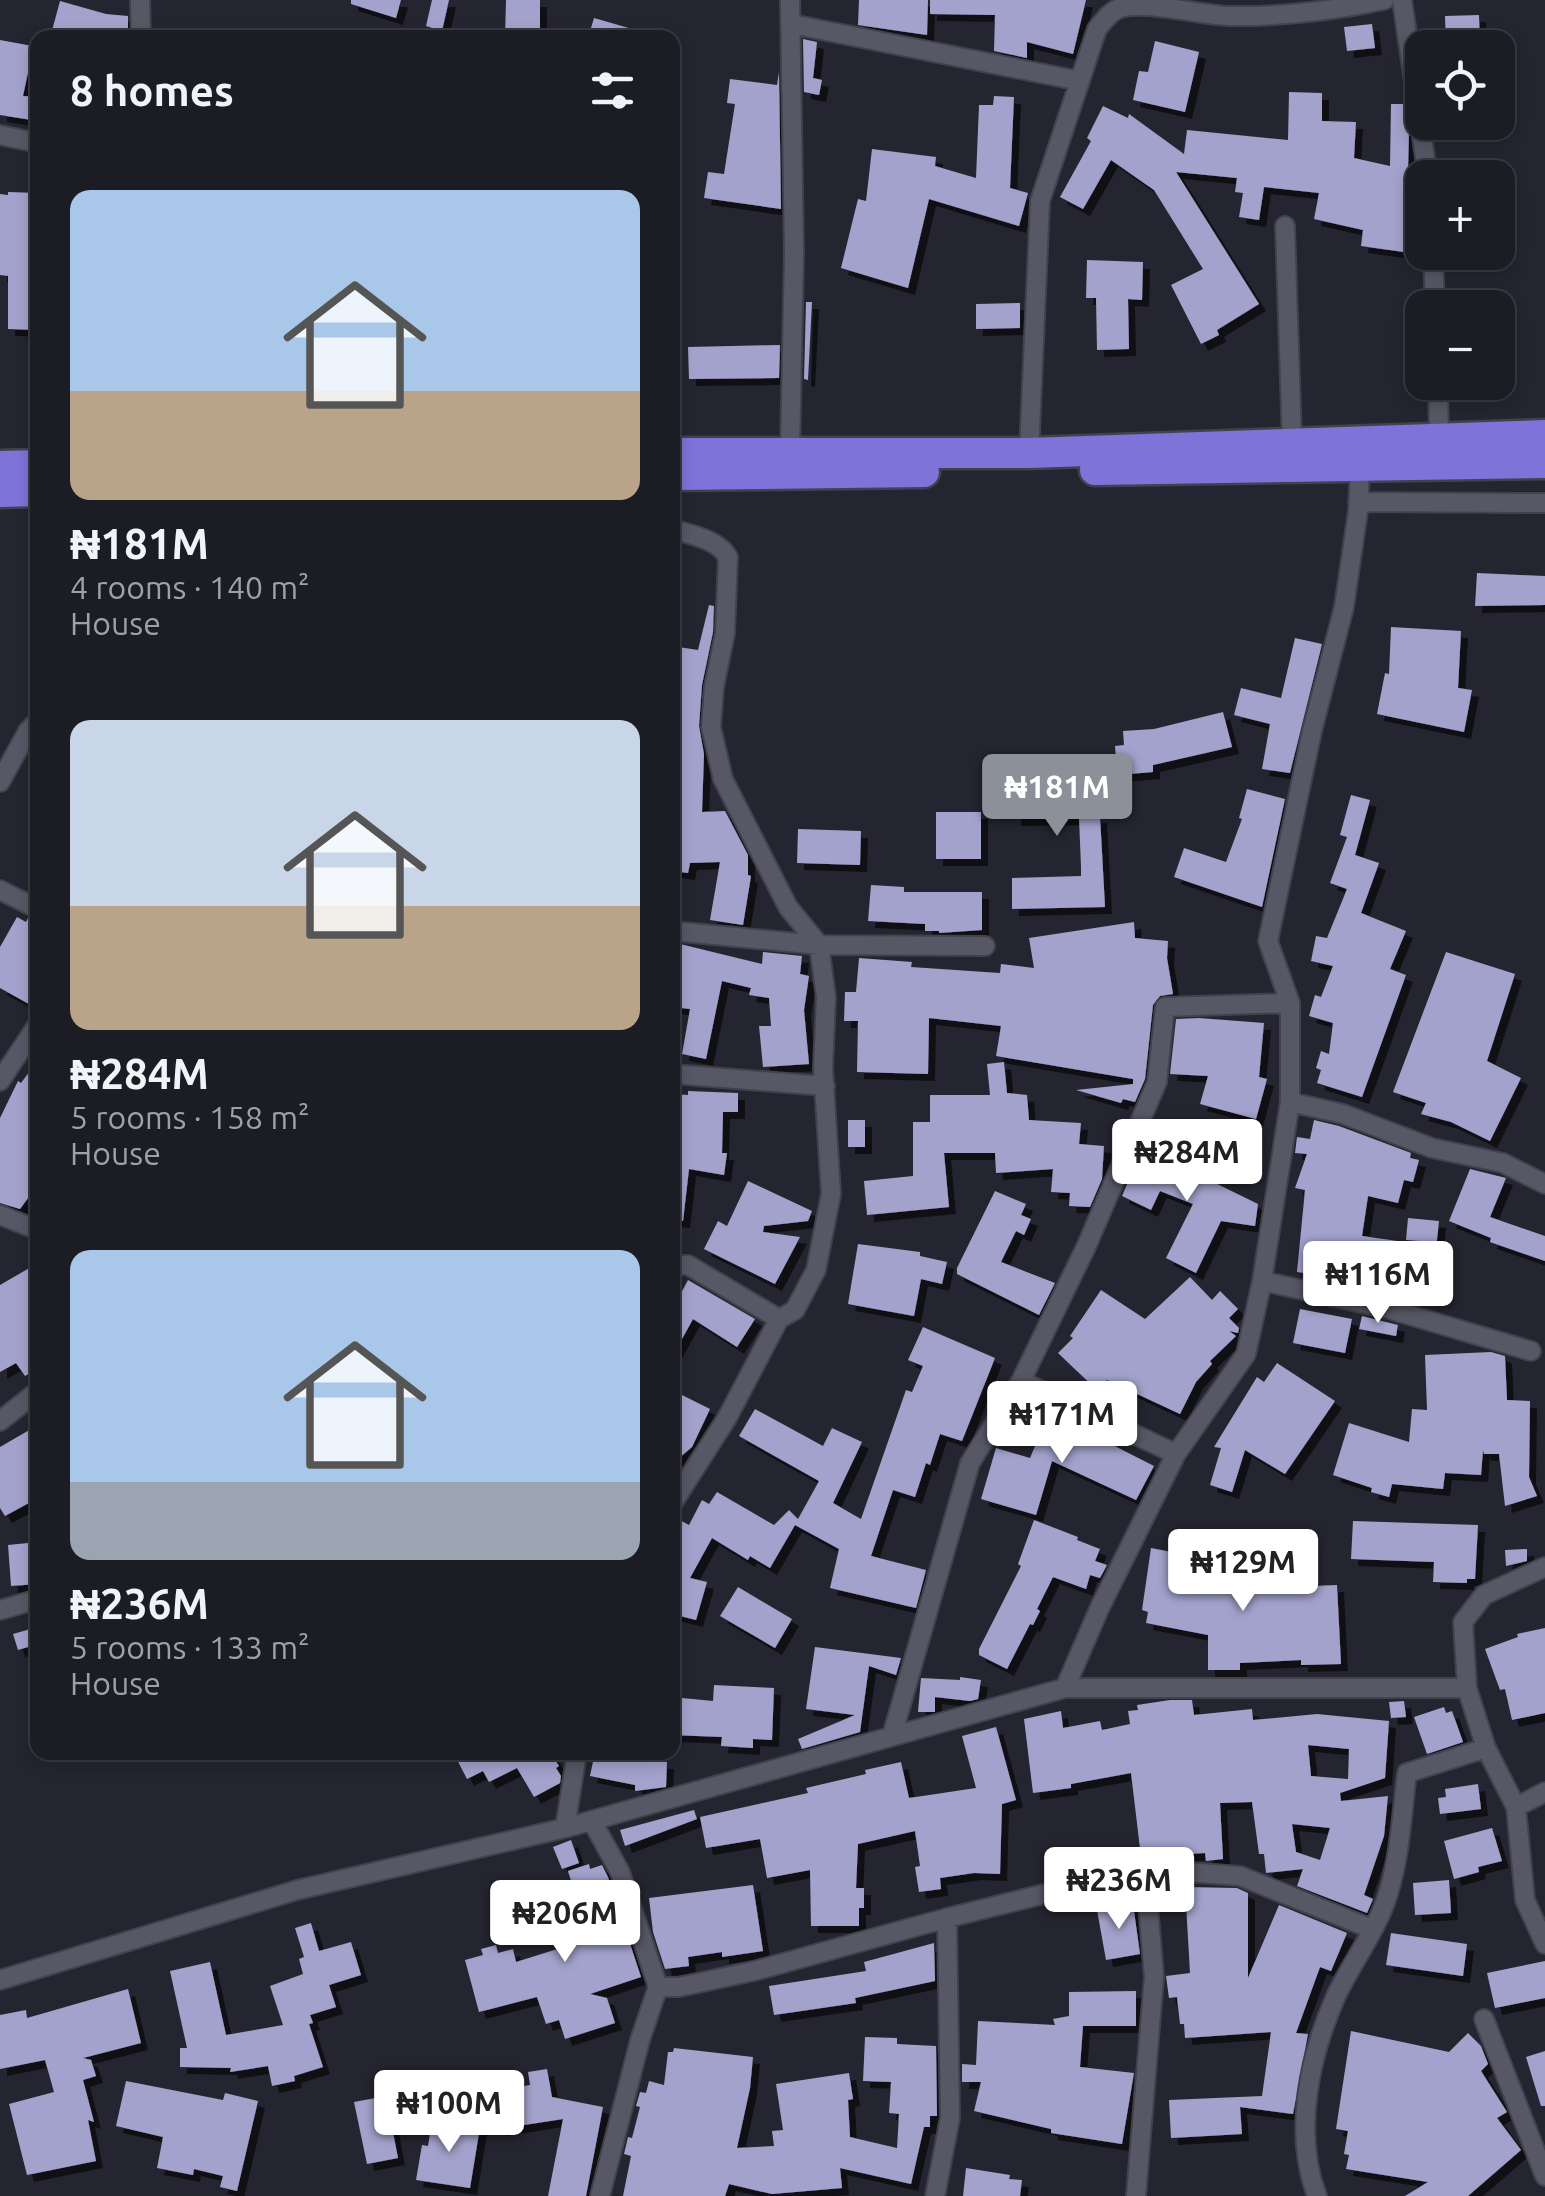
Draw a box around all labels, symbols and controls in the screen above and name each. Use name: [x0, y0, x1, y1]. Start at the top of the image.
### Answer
map controls: [1405, 30, 1515, 400]
button: locate: [1405, 30, 1515, 140]
icon: filters: [585, 63, 640, 118]
text: 8 homes: [70, 67, 234, 114]
button: +: [1405, 160, 1515, 270]
icon: home: [265, 255, 445, 435]
button: −: [1405, 290, 1515, 400]
text: ₦181M: [70, 520, 209, 567]
text: 4 rooms · 140 m²: [70, 569, 310, 605]
text: House: [70, 605, 161, 641]
pin: ₦181M: [987, 754, 1127, 839]
text: ₦181M: [1004, 768, 1110, 804]
icon: home: [265, 785, 445, 965]
text: ₦284M: [70, 1050, 209, 1097]
text: 5 rooms · 158 m²: [70, 1099, 310, 1135]
pin: ₦284M: [1117, 1119, 1257, 1204]
text: ₦284M: [1134, 1133, 1240, 1169]
text: House: [70, 1135, 161, 1171]
pin: ₦116M: [1308, 1241, 1448, 1326]
text: ₦116M: [1325, 1255, 1431, 1291]
icon: home: [265, 1315, 445, 1495]
pin: ₦171M: [992, 1381, 1132, 1466]
text: ₦171M: [1009, 1395, 1115, 1431]
pin: ₦129M: [1173, 1529, 1313, 1614]
text: ₦129M: [1190, 1543, 1296, 1579]
text: ₦236M: [70, 1580, 209, 1627]
text: 5 rooms · 133 m²: [70, 1629, 310, 1665]
text: House: [70, 1665, 161, 1701]
pin: ₦236M: [1049, 1847, 1189, 1932]
text: ₦236M: [1066, 1861, 1172, 1897]
pin: ₦206M: [495, 1880, 635, 1965]
text: ₦206M: [512, 1894, 618, 1930]
pin: ₦100M: [379, 2070, 519, 2155]
text: ₦100M: [396, 2084, 502, 2120]

